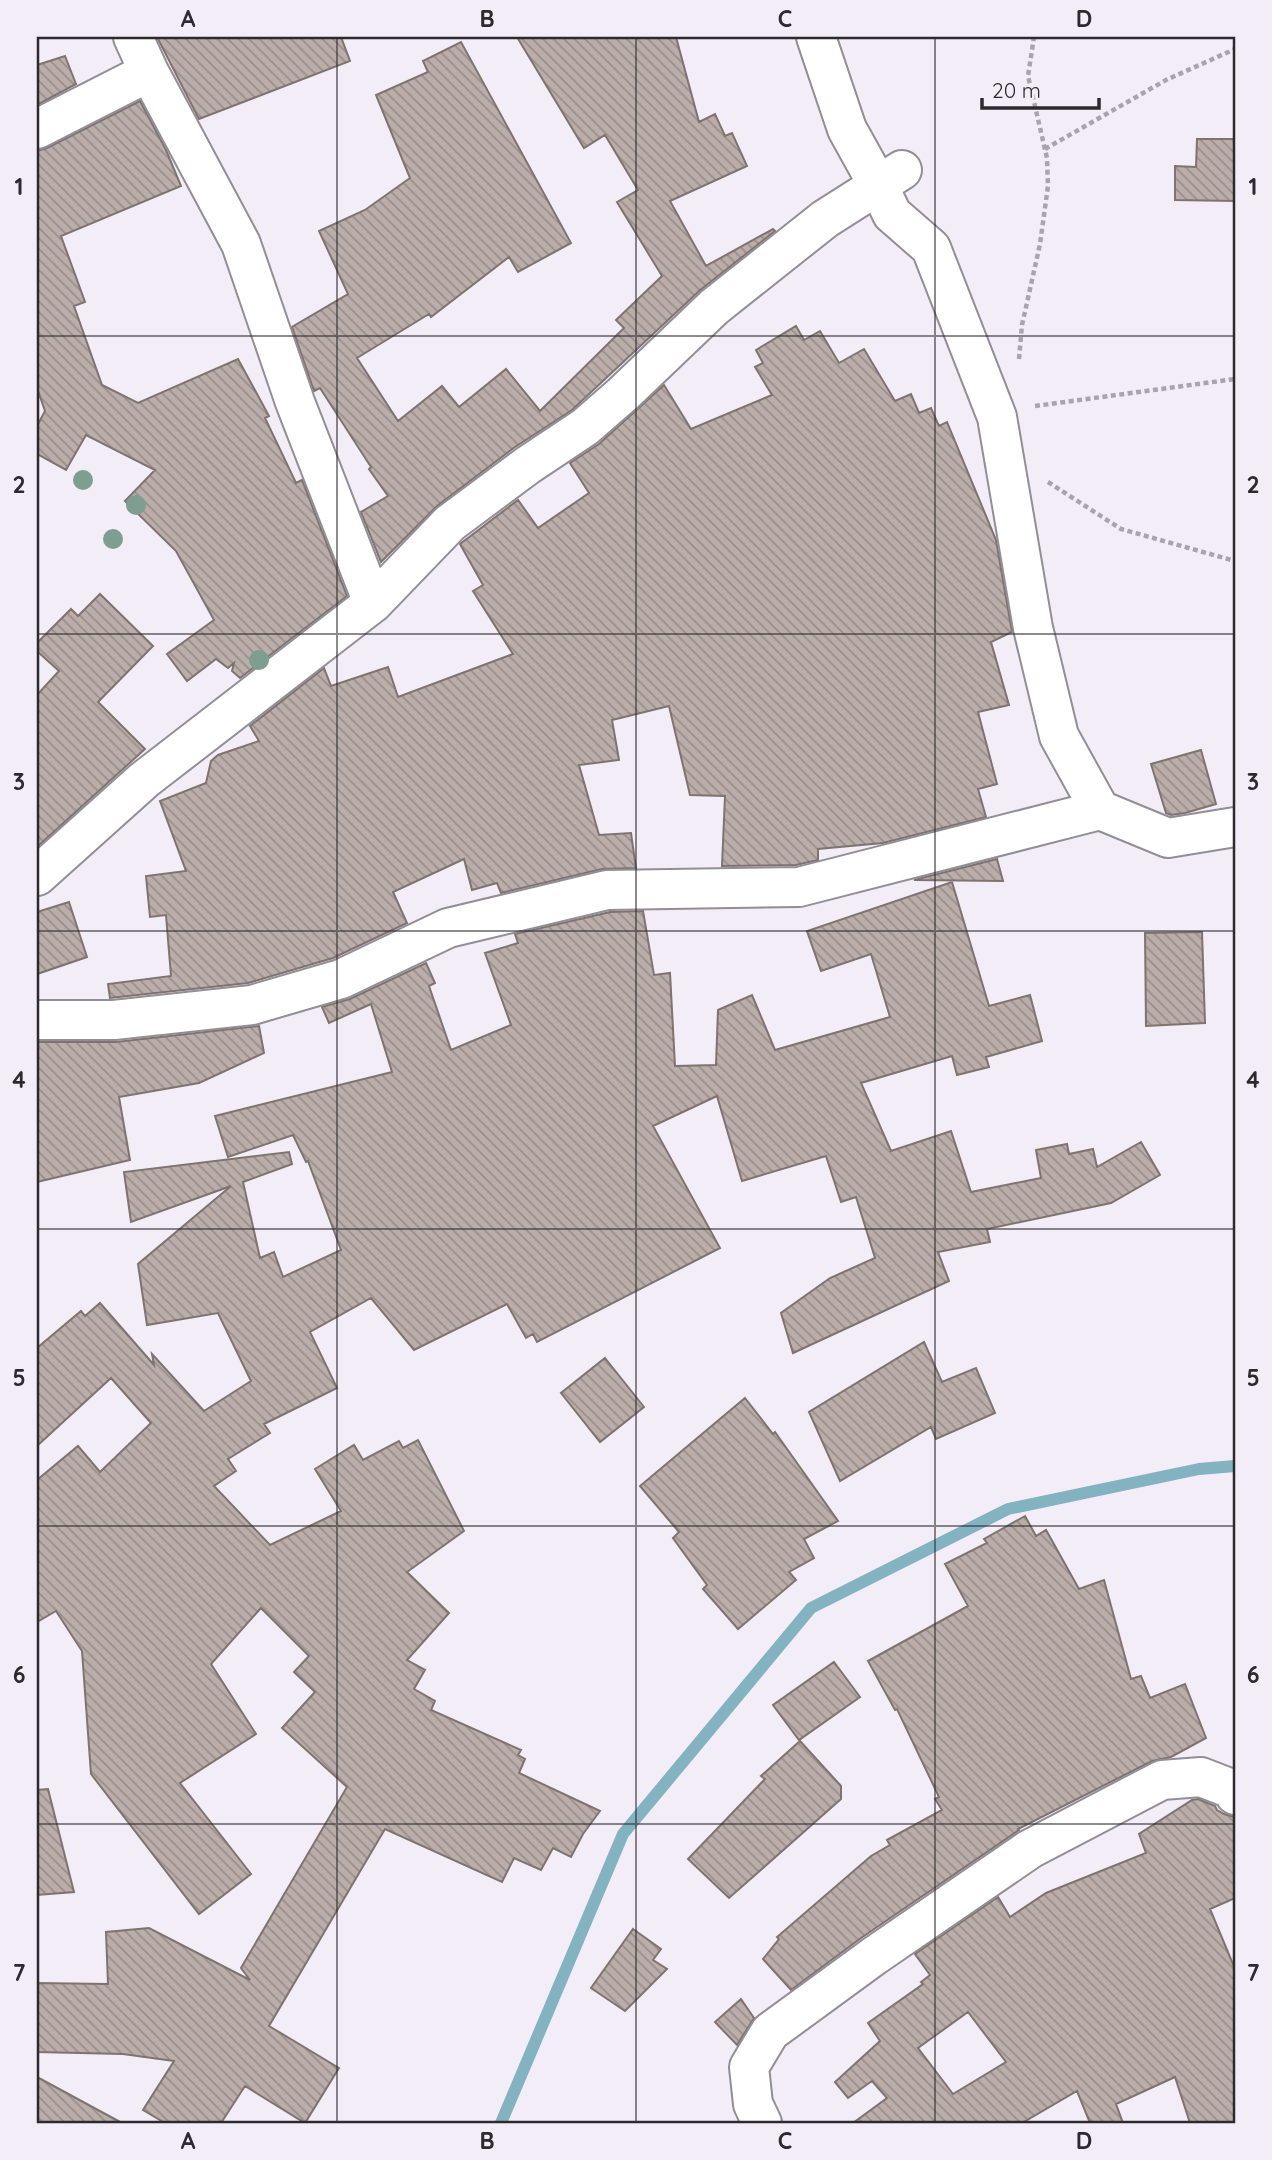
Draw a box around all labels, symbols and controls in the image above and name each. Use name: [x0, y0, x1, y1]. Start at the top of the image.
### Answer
text: A: [181, 4, 196, 33]
text: B: [479, 4, 495, 33]
text: C: [778, 4, 792, 33]
text: D: [1076, 4, 1092, 33]
scale bar: [982, 66, 1099, 110]
text: 20 m: [992, 77, 1041, 103]
text: 1: [15, 172, 23, 201]
text: 1: [1249, 172, 1257, 201]
text: 2: [12, 470, 26, 499]
text: 2: [1246, 470, 1260, 499]
text: 3: [13, 767, 25, 796]
text: 3: [1247, 767, 1259, 796]
text: 4: [12, 1065, 26, 1094]
text: 4: [1246, 1065, 1260, 1094]
text: 5: [12, 1363, 26, 1392]
text: 5: [1246, 1363, 1260, 1392]
text: 6: [13, 1660, 25, 1689]
text: 6: [1247, 1660, 1259, 1689]
text: 7: [13, 1958, 26, 1987]
text: 7: [1247, 1958, 1260, 1987]
text: A: [181, 2126, 196, 2155]
text: B: [479, 2126, 495, 2155]
text: C: [778, 2126, 792, 2155]
text: D: [1076, 2126, 1092, 2155]

